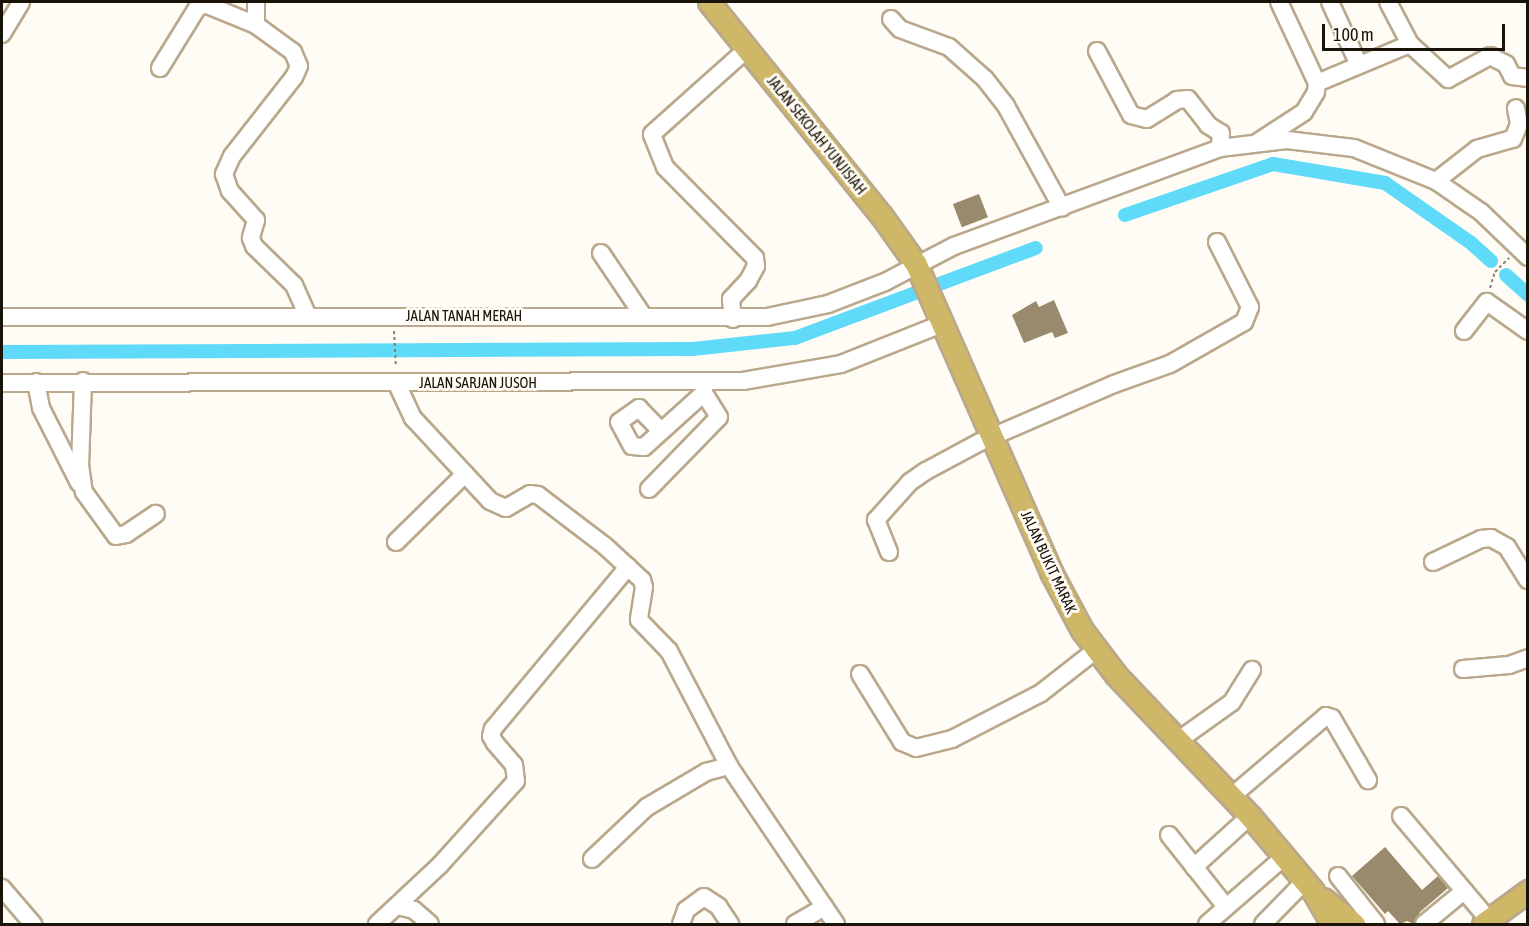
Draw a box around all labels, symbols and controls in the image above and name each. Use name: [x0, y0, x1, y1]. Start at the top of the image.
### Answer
scale bar: [1325, 12, 1508, 50]
text: 100 m: [1333, 24, 1374, 45]
street label: JALAN SEKOLAH YUNJISIAH: [764, 72, 870, 198]
street label: JALAN TANAH MERAH: [406, 307, 522, 325]
street label: JALAN SARJAN JUSOH: [419, 374, 537, 392]
street label: JALAN BUKIT MARAK: [1017, 508, 1081, 616]

